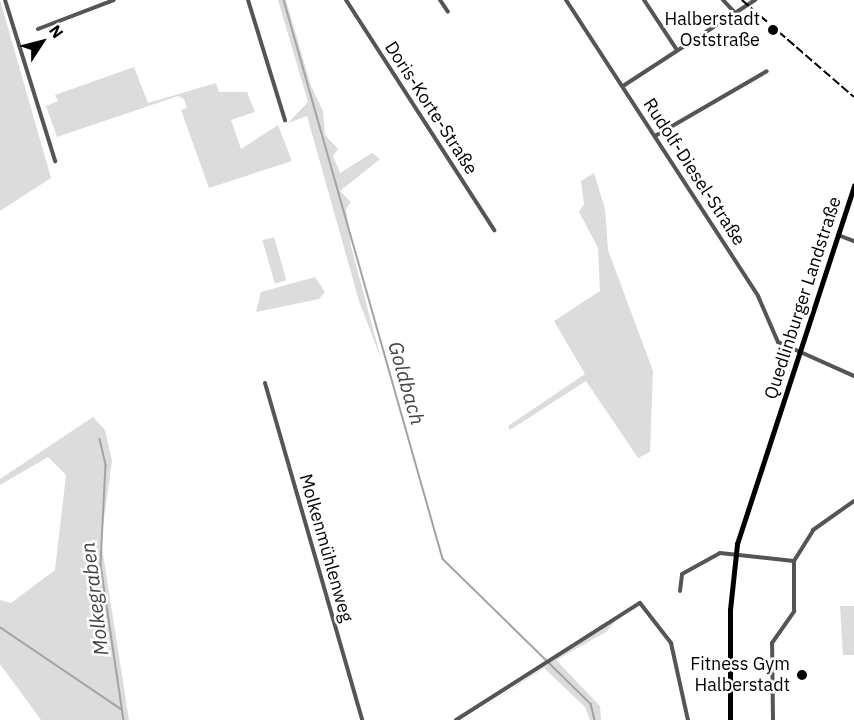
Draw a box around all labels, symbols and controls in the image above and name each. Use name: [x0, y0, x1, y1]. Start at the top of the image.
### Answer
place label: Halberstadt Oststraße: [665, 9, 760, 52]
north arrow: [12, 12, 72, 72]
text: N: [45, 21, 68, 42]
marker: Halberstadt Oststraße: [764, 21, 782, 39]
street label: Doris-Korte-Straße: [380, 37, 482, 179]
street label: Rudolf-Diesel-Straße: [638, 94, 750, 250]
street label: Quedlinburger Landstraße: [760, 194, 846, 402]
water label: Goldbach: [384, 339, 430, 427]
street label: Molkenmühlenweg: [295, 471, 357, 625]
water label: Molkegraben: [75, 541, 113, 657]
place label: Fitness Gym Halberstadt: [690, 654, 790, 696]
marker: Fitness Gym Halberstadt: [795, 668, 809, 682]

